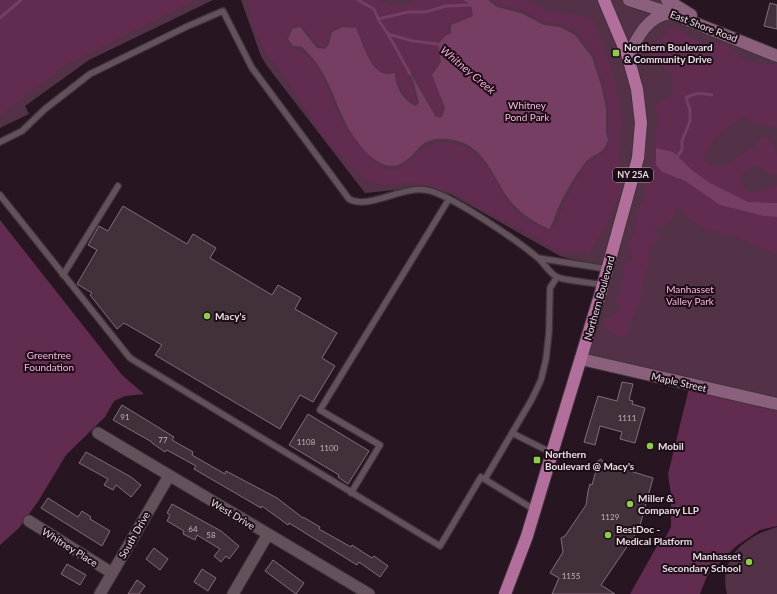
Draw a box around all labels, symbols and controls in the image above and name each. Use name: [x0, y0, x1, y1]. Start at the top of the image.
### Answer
street label: East Shore Road: [669, 8, 739, 44]
place label: Northern Boulevard & Community Drive: [624, 41, 713, 65]
water label: Whitney Creek: [438, 43, 499, 97]
marker: Northern Boulevard & Community Drive: [611, 48, 621, 58]
park label: Whitney Pond Park: [505, 99, 550, 123]
road number: NY 25A: [613, 168, 653, 182]
street label: Northern Boulevard: [581, 254, 617, 342]
park label: Manhasset Valley Park: [666, 283, 715, 307]
place label: Macy's: [215, 310, 246, 322]
marker: Macy's: [202, 311, 212, 321]
park label: Greentree Foundation: [24, 349, 74, 373]
street label: Maple Street: [650, 370, 708, 394]
house number: 91: [120, 412, 130, 422]
house number: 1111: [618, 413, 637, 423]
house number: 77: [158, 435, 168, 445]
house number: 1108: [297, 437, 316, 447]
place label: Mobil: [658, 440, 684, 452]
marker: Mobil: [645, 441, 655, 451]
house number: 1100: [320, 443, 339, 453]
place label: Northern Boulevard @ Macy's: [545, 448, 635, 472]
marker: Northern Boulevard @ Macy's: [532, 455, 542, 465]
place label: Miller & Company LLP: [638, 492, 699, 516]
street label: West Drive: [209, 496, 257, 532]
marker: Miller & Company LLP: [625, 499, 635, 509]
street label: South Drive: [116, 509, 152, 561]
house number: 1129: [601, 512, 620, 522]
place label: BestDoc - Medical Platform: [616, 523, 692, 547]
house number: 64: [188, 524, 198, 534]
street label: Whitney Place: [40, 525, 100, 569]
house number: 58: [206, 530, 216, 540]
marker: BestDoc - Medical Platform: [603, 530, 613, 540]
place label: Manhasset Secondary School: [662, 550, 741, 574]
marker: Manhasset Secondary School: [744, 557, 754, 567]
house number: 1155: [562, 571, 581, 581]

